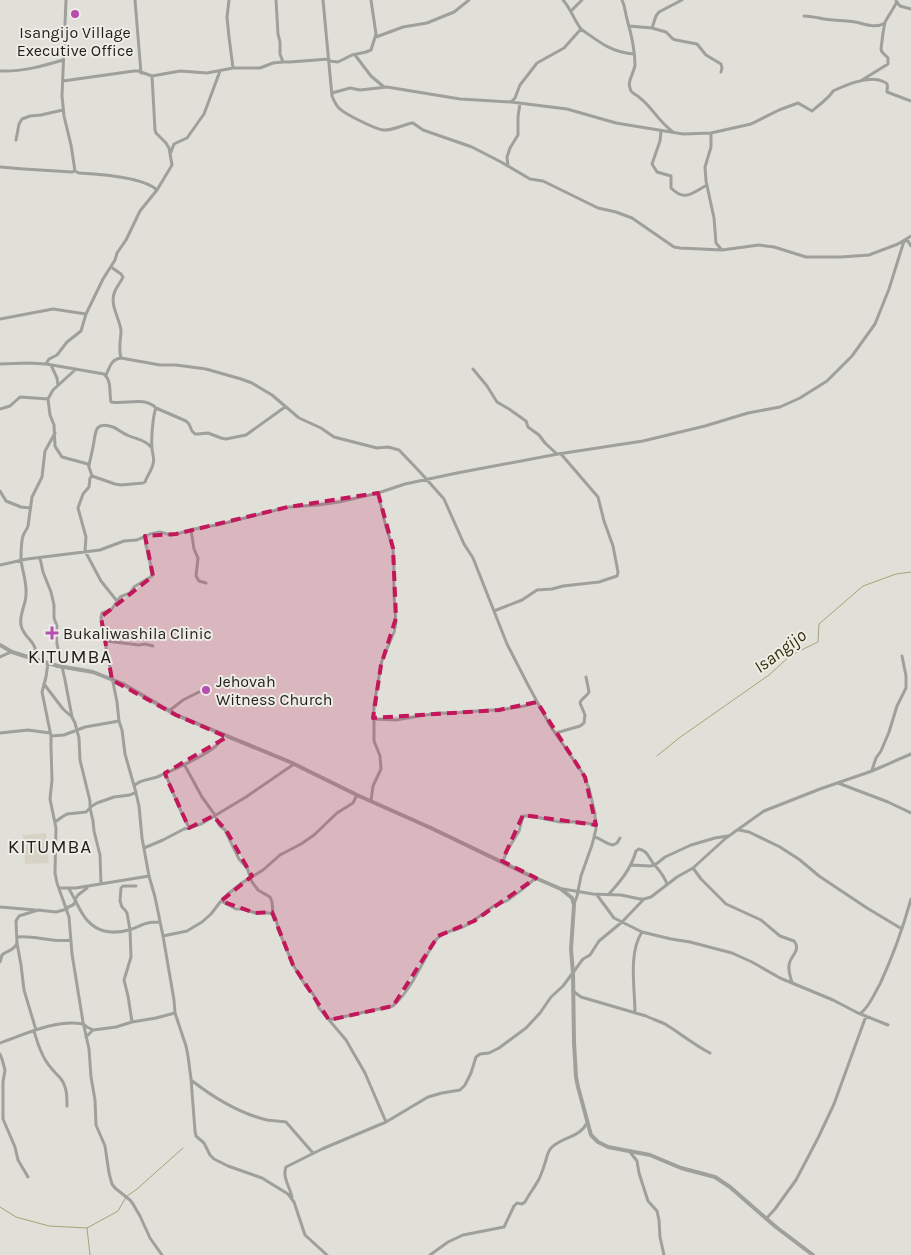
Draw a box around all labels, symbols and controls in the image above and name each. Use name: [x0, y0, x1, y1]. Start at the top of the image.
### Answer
marker: Isangijo Village Executive Office: [69, 8, 81, 20]
place label: Isangijo Village Executive Office: [17, 23, 133, 60]
place label: Bukaliwashila Clinic: [63, 624, 212, 643]
water label: Isangijo: [749, 624, 811, 678]
marker: Bukaliwashila Clinic: [45, 626, 59, 640]
district label: KITUMBA: [28, 646, 112, 668]
place label: Jehovah Witness Church: [216, 672, 332, 709]
marker: Jehovah Witness Church: [200, 684, 212, 696]
district label: KITUMBA: [8, 836, 92, 858]

